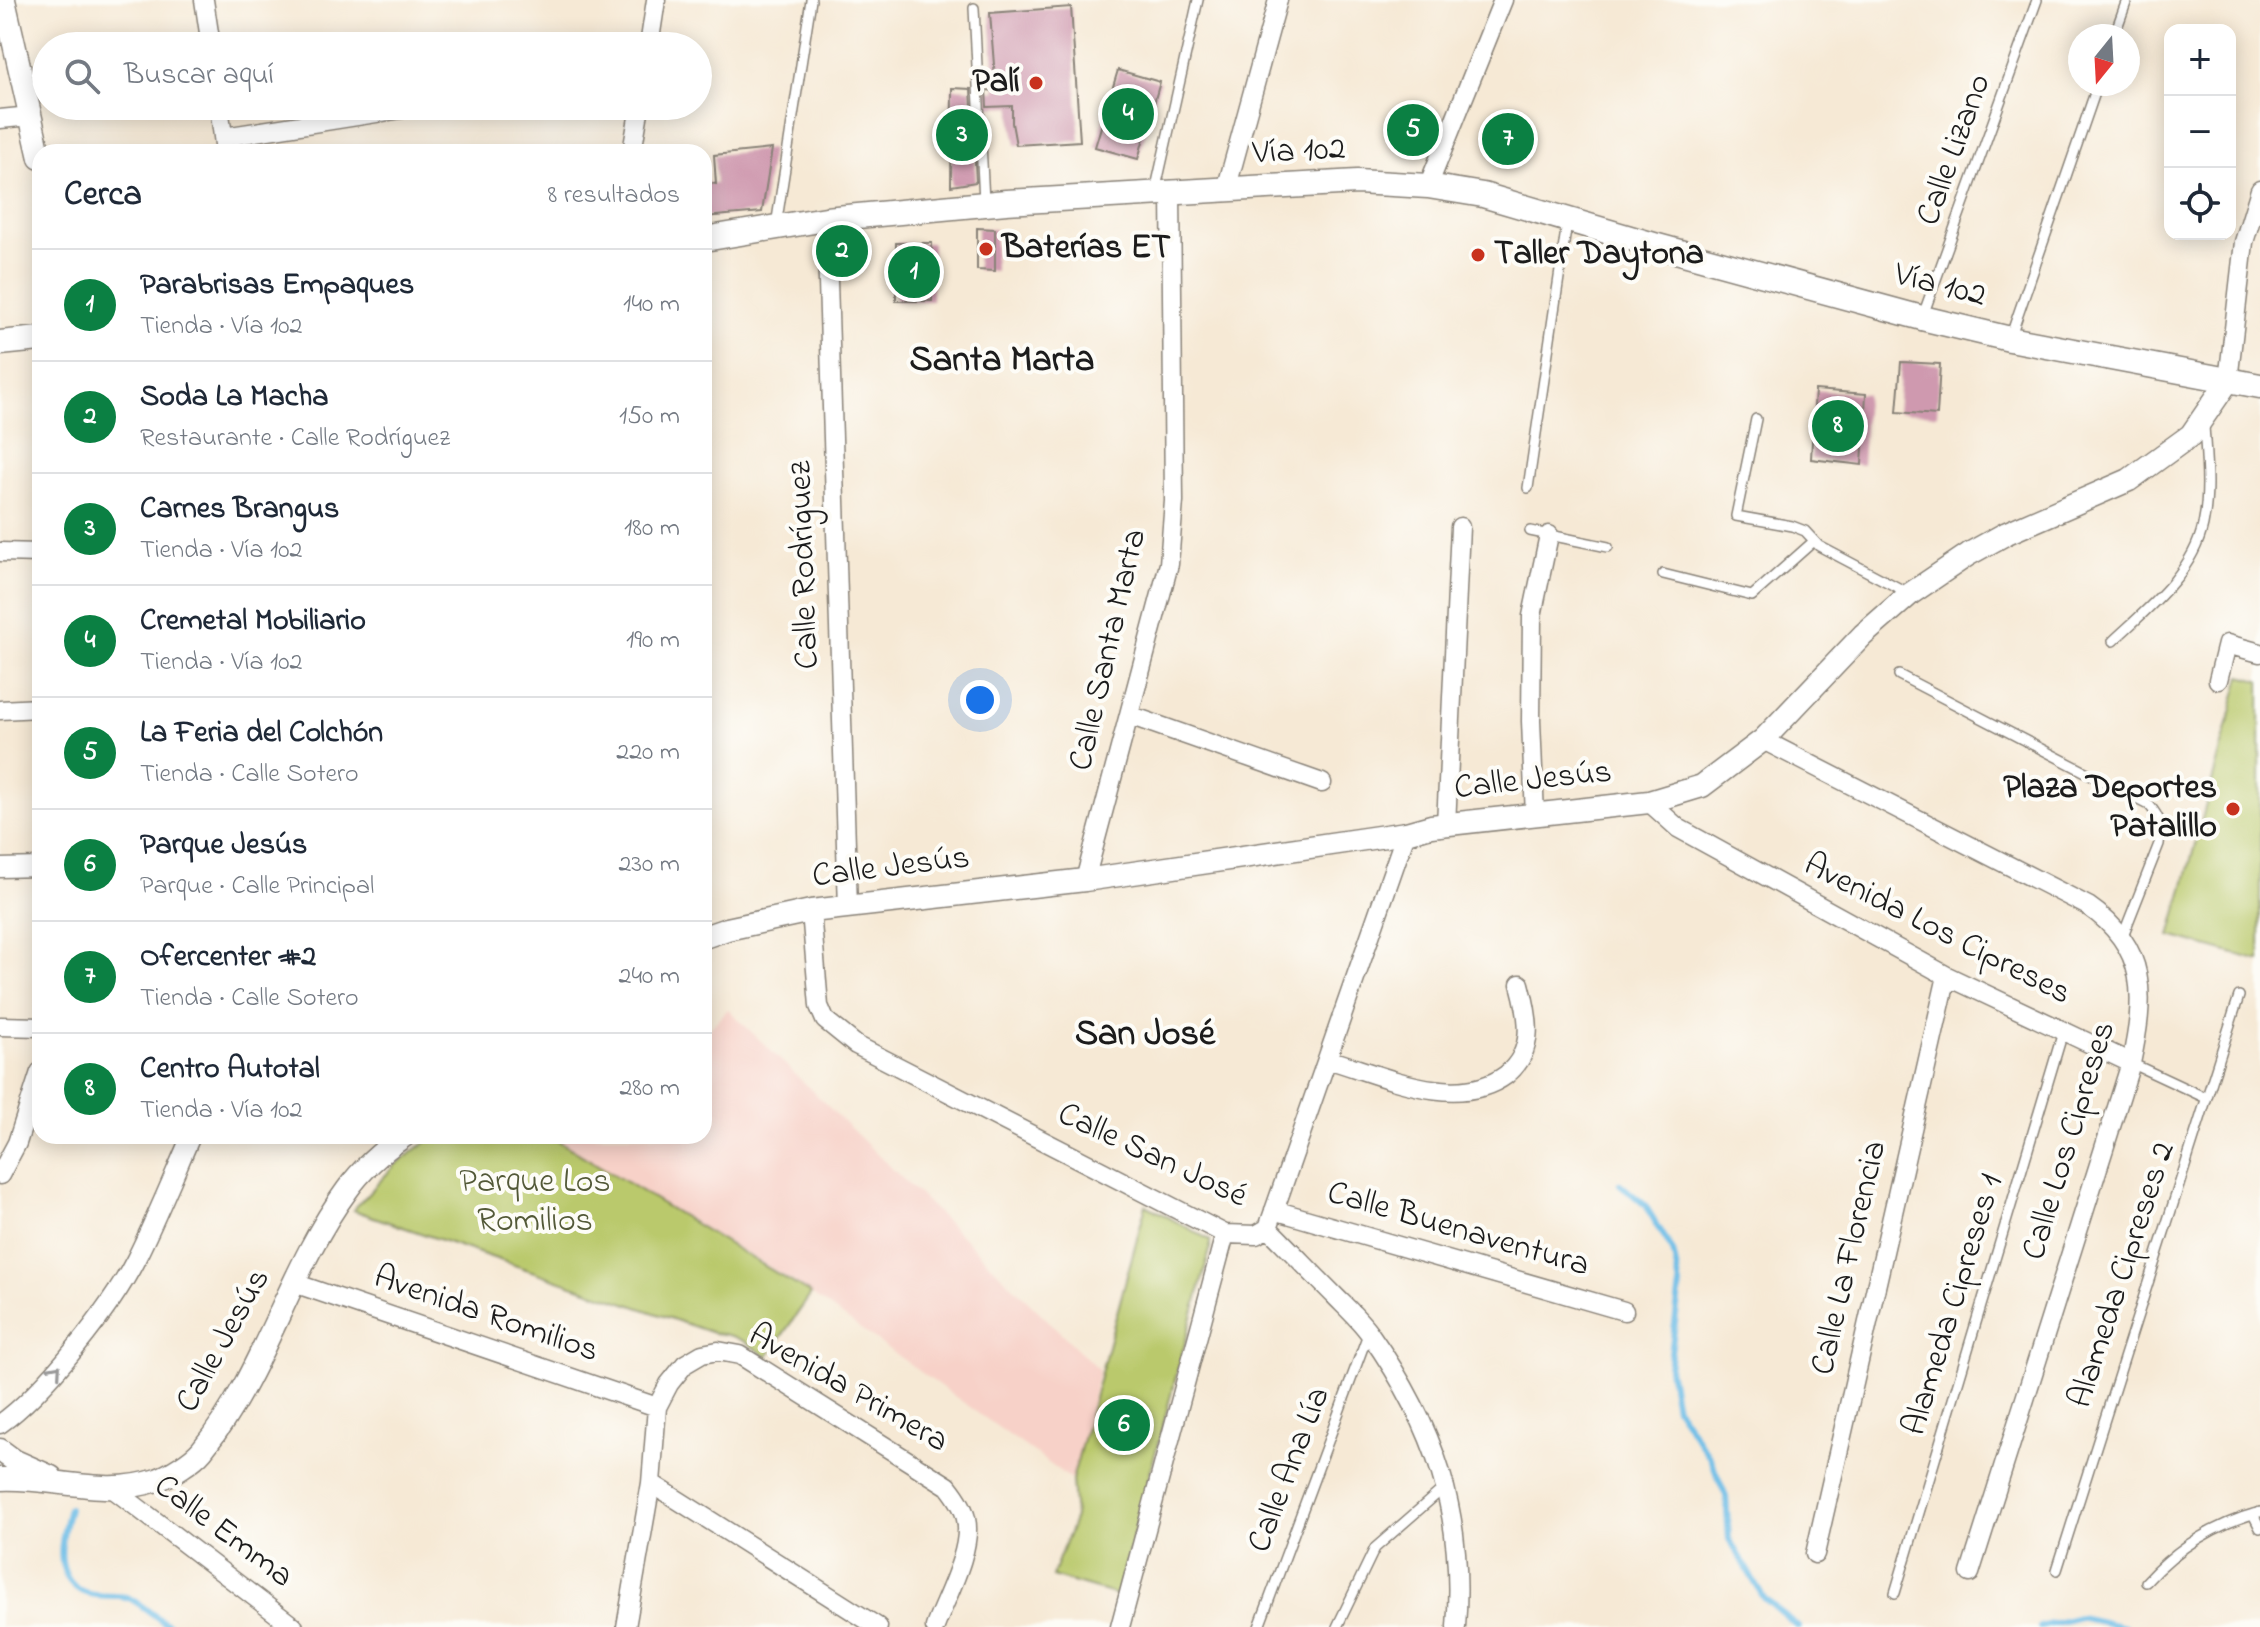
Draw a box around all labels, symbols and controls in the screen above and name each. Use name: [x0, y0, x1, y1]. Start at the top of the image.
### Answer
north arrow: [2068, 24, 2140, 96]
map controls: [2164, 24, 2236, 240]
button: +: [2164, 24, 2236, 96]
search box: [32, 32, 712, 120]
icon: search: [60, 54, 104, 98]
text: Buscar aquí: [124, 54, 274, 98]
place label: Palí: [972, 58, 1020, 108]
street label: Calle Lizano: [1904, 67, 2006, 233]
marker: Palí: [1027, 74, 1045, 92]
pin: 4: [1102, 84, 1154, 144]
button: −: [2164, 96, 2236, 168]
pin: 5: [1387, 100, 1439, 160]
pin: 3: [936, 105, 988, 165]
pin: 7: [1482, 109, 1534, 169]
street label: Vía 102: [1250, 125, 1347, 179]
button: locate: [2164, 168, 2236, 240]
text: Cerca: [64, 171, 142, 221]
text: 8 resultados: [548, 177, 680, 215]
pin: 2: [816, 221, 868, 281]
place label: Baterías ET: [1000, 224, 1171, 274]
place label: Taller Daytona: [1494, 230, 1704, 281]
marker: Baterías ET: [977, 240, 995, 258]
pin: 1: [888, 242, 940, 302]
marker: Taller Daytona: [1469, 246, 1487, 264]
street label: Vía 102: [1888, 250, 1991, 322]
text: Parabrisas Empaques: [140, 264, 414, 308]
text: 1: [86, 286, 94, 324]
text: 140 m: [623, 286, 680, 324]
text: Tienda · Vía 102: [140, 308, 302, 346]
district label: Santa Marta: [910, 335, 1094, 388]
text: Soda La Macha: [140, 376, 328, 420]
pin: 8: [1812, 396, 1864, 456]
text: 2: [84, 398, 96, 436]
text: 150 m: [619, 398, 680, 436]
text: Restaurante · Calle Rodríguez: [140, 420, 450, 458]
street label: Calle Rodríguez: [776, 459, 834, 670]
text: Carnes Brangus: [140, 488, 339, 532]
text: 3: [85, 510, 95, 548]
text: 180 m: [624, 510, 680, 548]
street label: Calle Santa Marta: [1057, 524, 1161, 776]
text: Tienda · Vía 102: [140, 532, 302, 570]
text: Cremetal Mobiliario: [140, 600, 366, 644]
text: 4: [85, 622, 95, 660]
text: 190 m: [626, 622, 680, 660]
text: Tienda · Vía 102: [140, 644, 302, 682]
your location: [960, 680, 1000, 720]
text: La Feria del Colchón: [140, 712, 383, 756]
text: 5: [83, 734, 97, 772]
text: 220 m: [616, 734, 680, 772]
street label: Calle Jesús: [1452, 748, 1614, 814]
text: Tienda · Calle Sotero: [140, 756, 359, 794]
place label: Plaza Deportes Patalillo: [2003, 764, 2217, 853]
marker: Plaza Deportes Patalillo: [2224, 800, 2242, 818]
text: Parque Jesús: [140, 824, 307, 868]
street label: Calle Jesús: [810, 834, 972, 902]
street label: Avenida Los Cipreses: [1795, 841, 2079, 1019]
text: 6: [84, 846, 96, 884]
text: 230 m: [618, 846, 680, 884]
text: Parque · Calle Principal: [140, 868, 374, 906]
text: Ofercenter #2: [140, 936, 316, 980]
text: 7: [85, 958, 95, 996]
text: 240 m: [618, 958, 680, 996]
text: Tienda · Calle Sotero: [140, 980, 359, 1018]
district label: San José: [1075, 1009, 1216, 1062]
street label: Calle Los Cipreses: [2010, 1016, 2130, 1266]
text: Centro Autotal: [140, 1048, 320, 1092]
text: 8: [85, 1070, 95, 1108]
text: 280 m: [619, 1070, 680, 1108]
street label: Calle San José: [1049, 1090, 1256, 1222]
text: Tienda · Vía 102: [140, 1092, 302, 1130]
street label: Calle La Florencia: [1799, 1136, 1901, 1380]
street label: Alameda Cipreses 2: [2056, 1136, 2190, 1414]
park label: Parque Los Romilios: [459, 1158, 611, 1247]
street label: Alameda Cipreses 1: [1891, 1168, 2018, 1442]
street label: Calle Buenaventura: [1321, 1169, 1595, 1291]
street label: Avenida Romilios: [367, 1253, 605, 1377]
street label: Calle Jesús: [164, 1260, 284, 1422]
street label: Avenida Primera: [739, 1311, 957, 1467]
one-way arrow: [46, 1364, 61, 1379]
street label: Calle Ana Lía: [1236, 1380, 1344, 1560]
pin: 6: [1098, 1395, 1150, 1455]
street label: Calle Emma: [142, 1463, 304, 1601]

